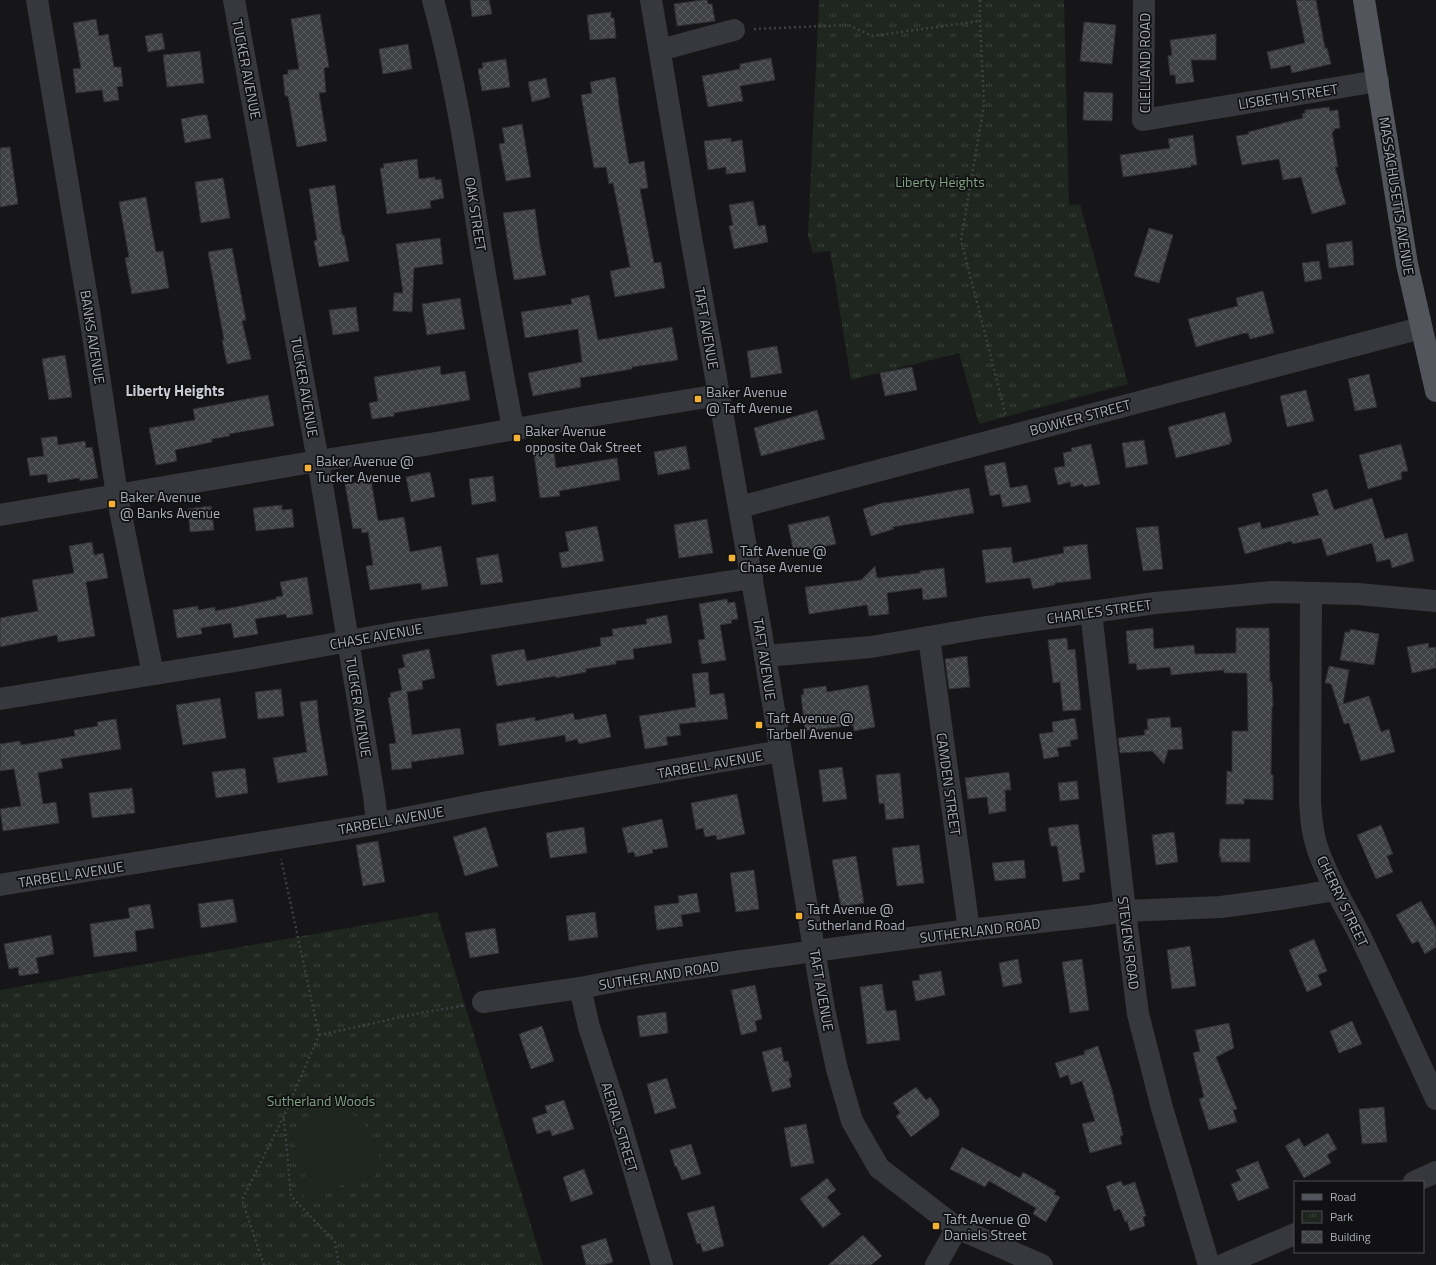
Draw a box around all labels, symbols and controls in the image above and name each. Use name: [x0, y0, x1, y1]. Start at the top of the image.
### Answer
street label: CLELLAND ROAD: [1134, 13, 1155, 113]
street label: TUCKER AVENUE: [227, 17, 267, 121]
street label: LISBETH STREET: [1237, 78, 1340, 114]
street label: MASSACHUSETTS AVENUE: [1374, 115, 1420, 277]
park label: Liberty Heights: [895, 171, 985, 192]
street label: OAK STREET: [460, 175, 492, 253]
street label: TAFT AVENUE: [689, 285, 725, 371]
street label: BANKS AVENUE: [75, 288, 111, 386]
street label: TUCKER AVENUE: [286, 335, 324, 439]
district label: Liberty Heights: [125, 379, 225, 402]
place label: Baker Avenue @ Taft Avenue: [706, 381, 792, 418]
street label: BOWKER STREET: [1027, 393, 1134, 441]
marker: Baker Avenue @ Taft Avenue: [693, 394, 703, 404]
place label: Baker Avenue opposite Oak Street: [525, 420, 641, 457]
marker: Baker Avenue opposite Oak Street: [512, 433, 522, 443]
place label: Baker Avenue @ Tucker Avenue: [316, 450, 414, 487]
marker: Baker Avenue @ Tucker Avenue: [303, 463, 313, 473]
place label: Baker Avenue @ Banks Avenue: [120, 486, 220, 523]
marker: Baker Avenue @ Banks Avenue: [107, 499, 117, 509]
place label: Taft Avenue @ Chase Avenue: [740, 540, 827, 577]
marker: Taft Avenue @ Chase Avenue: [727, 553, 737, 563]
street label: CHARLES STREET: [1045, 593, 1153, 629]
street label: TAFT AVENUE: [748, 616, 782, 702]
street label: CHASE AVENUE: [328, 617, 424, 654]
street label: TUCKER AVENUE: [341, 655, 377, 759]
place label: Taft Avenue @ Tarbell Avenue: [767, 707, 854, 744]
marker: Taft Avenue @ Tarbell Avenue: [754, 720, 764, 730]
street label: CAMDEN STREET: [931, 731, 967, 837]
street label: TARBELL AVENUE: [656, 744, 765, 784]
street label: TARBELL AVENUE: [337, 800, 446, 840]
street label: CHERRY STREET: [1312, 852, 1374, 951]
street label: TARBELL AVENUE: [17, 855, 126, 893]
street label: STEVENS ROAD: [1113, 895, 1145, 991]
place label: Taft Avenue @ Sutherland Road: [807, 898, 905, 935]
marker: Taft Avenue @ Sutherland Road: [794, 911, 804, 921]
street label: SUTHERLAND ROAD: [918, 912, 1042, 948]
street label: TAFT AVENUE: [804, 947, 840, 1033]
street label: SUTHERLAND ROAD: [597, 955, 721, 995]
street label: AERIAL STREET: [596, 1080, 644, 1175]
park label: Sutherland Woods: [267, 1090, 375, 1111]
legend: [1294, 1181, 1424, 1253]
text: Road: [1330, 1187, 1356, 1206]
text: Park: [1330, 1207, 1353, 1226]
place label: Taft Avenue @ Daniels Street: [944, 1208, 1031, 1245]
marker: Taft Avenue @ Daniels Street: [931, 1221, 941, 1231]
text: Building: [1330, 1227, 1371, 1246]

